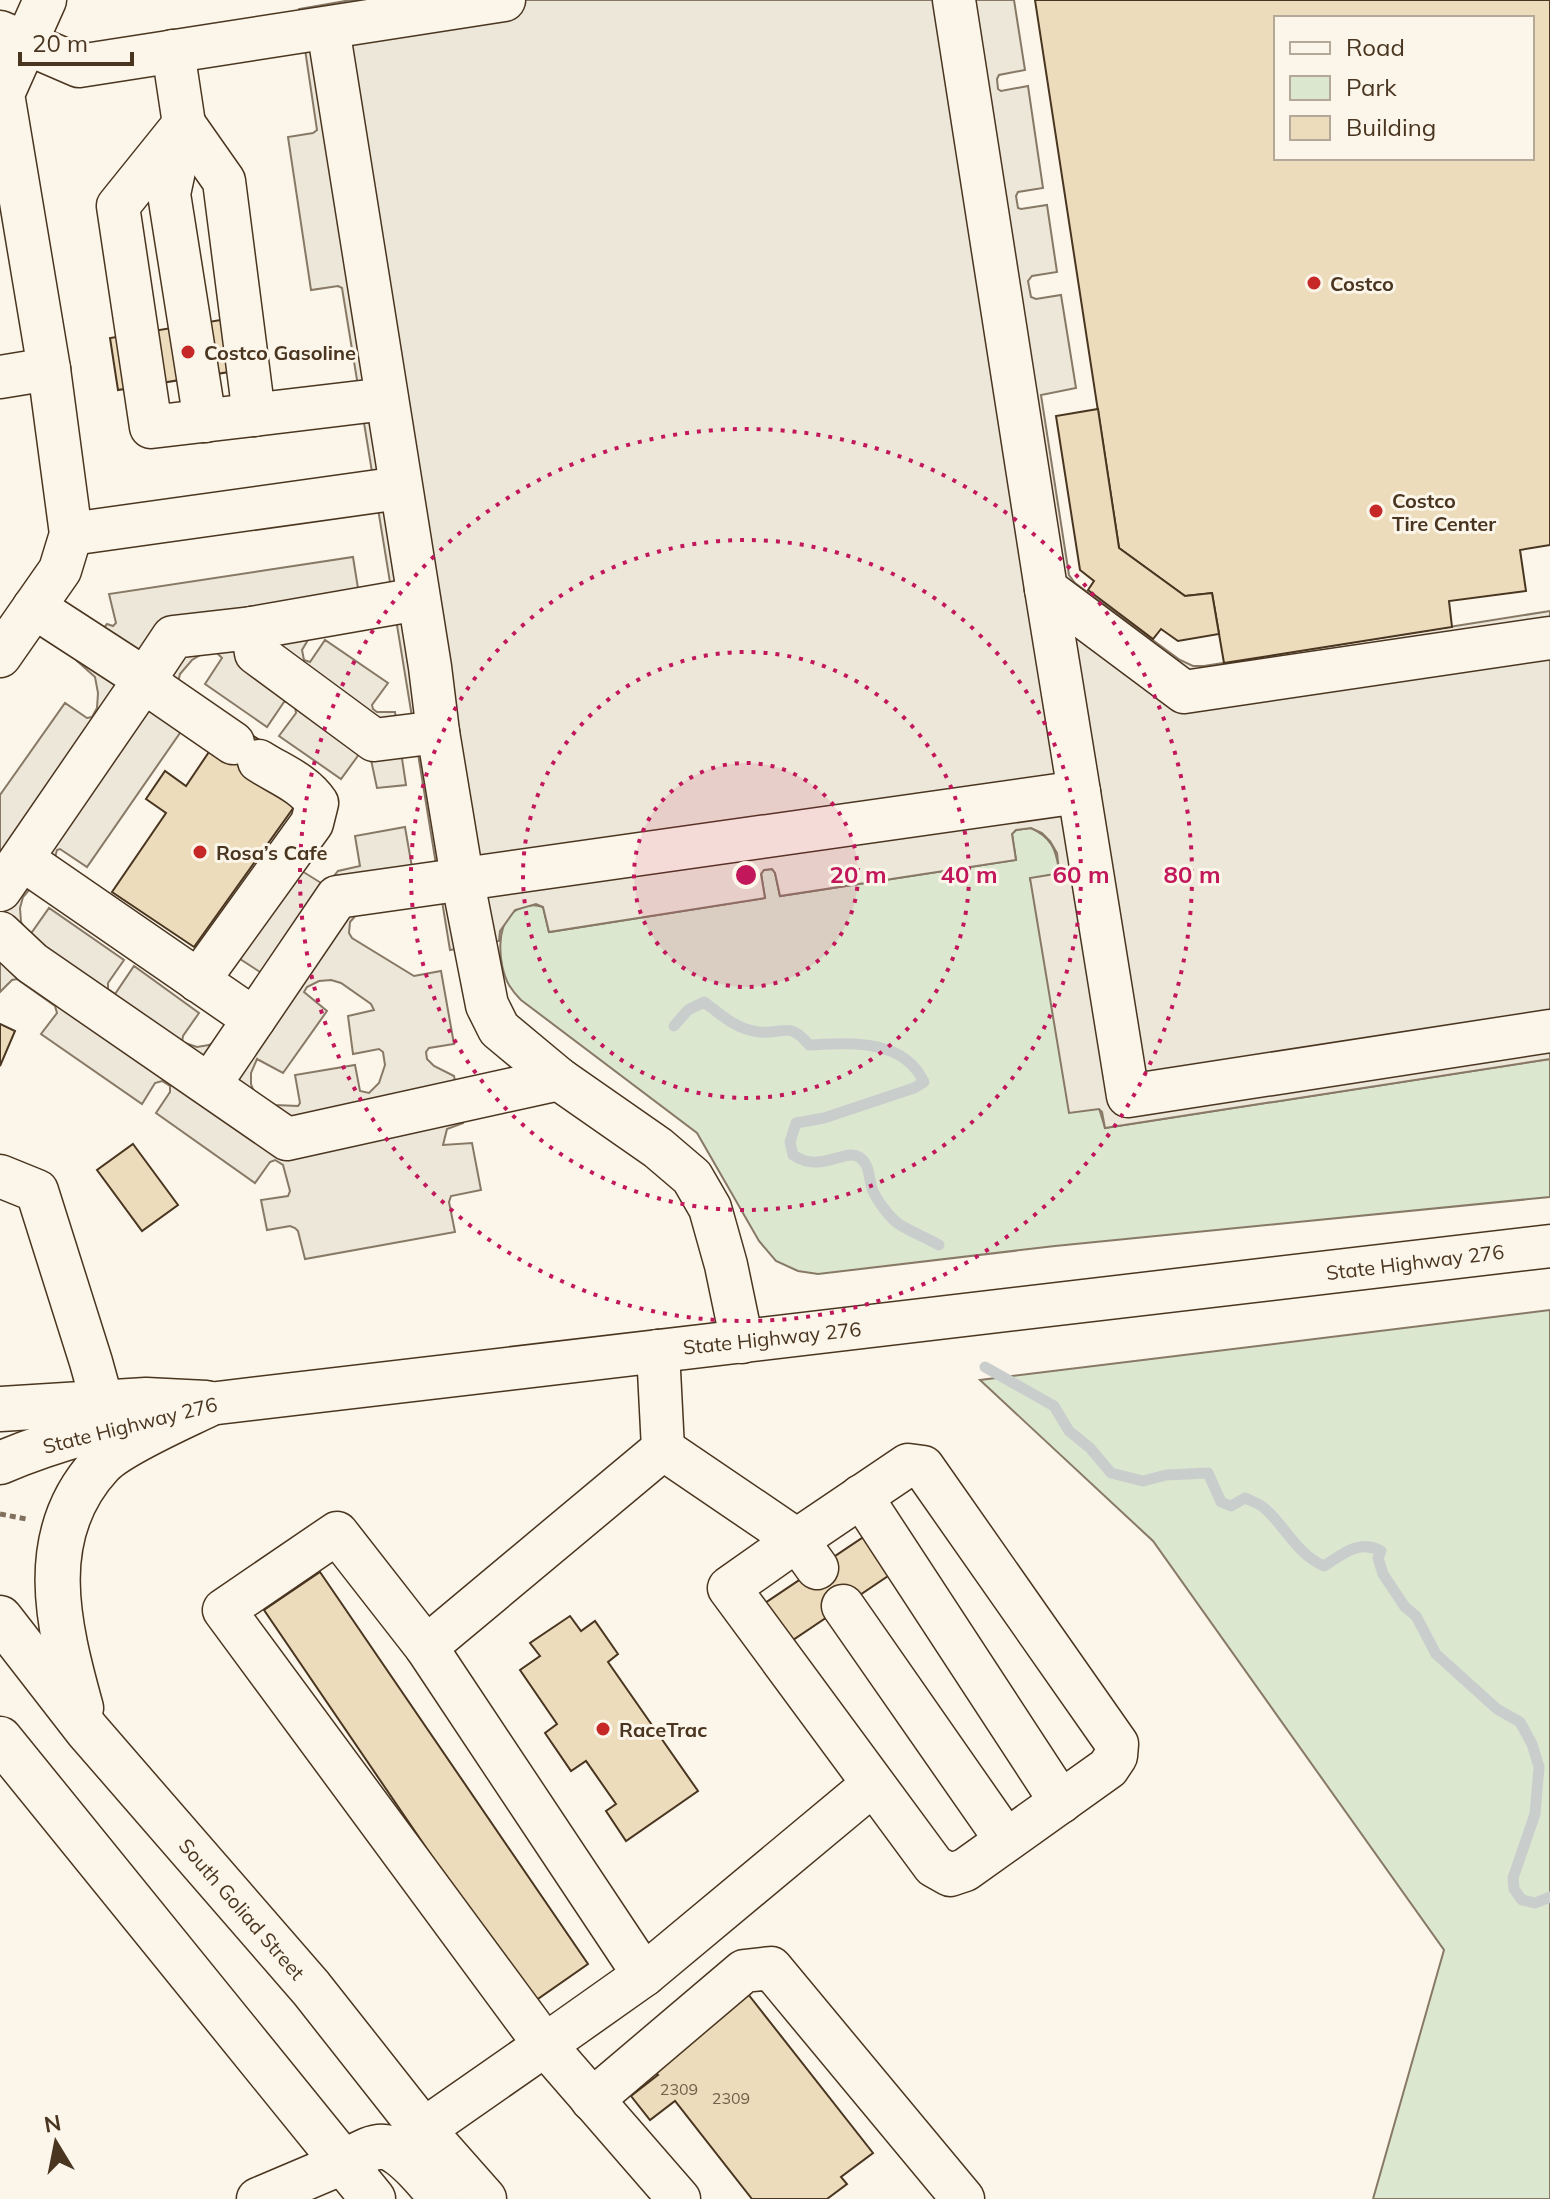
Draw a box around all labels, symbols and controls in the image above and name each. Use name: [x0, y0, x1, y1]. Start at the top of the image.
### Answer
scale bar: [20, 16, 132, 66]
legend: [1274, 16, 1534, 160]
text: 20 m: [32, 28, 88, 58]
text: Road: [1346, 32, 1405, 62]
text: Park: [1346, 72, 1397, 102]
text: Building: [1346, 112, 1436, 142]
place label: Costco: [1330, 271, 1394, 296]
marker: Costco: [1305, 274, 1323, 292]
place label: Costco Gasoline: [204, 340, 356, 365]
marker: Costco Gasoline: [179, 343, 197, 361]
place label: Costco Tire Center: [1392, 488, 1496, 536]
marker: Costco Tire Center: [1367, 502, 1385, 520]
place label: Rosa’s Cafe: [216, 840, 327, 865]
marker: Rosa’s Cafe: [191, 843, 209, 861]
text: 20 m: [830, 859, 886, 889]
text: 40 m: [941, 859, 997, 889]
text: 60 m: [1053, 859, 1109, 889]
text: 80 m: [1164, 859, 1220, 889]
centre of rings: [732, 861, 760, 889]
street label: State Highway 276: [1325, 1239, 1505, 1285]
street label: State Highway 276: [682, 1316, 862, 1360]
street label: State Highway 276: [40, 1391, 220, 1459]
place label: RaceTrac: [619, 1717, 707, 1742]
marker: RaceTrac: [594, 1720, 612, 1738]
street label: South Goliad Street: [174, 1833, 310, 1985]
house number: 2309: [660, 2079, 698, 2099]
house number: 2309: [712, 2088, 750, 2108]
north arrow: [16, 2103, 96, 2183]
text: N: [42, 2108, 63, 2139]

